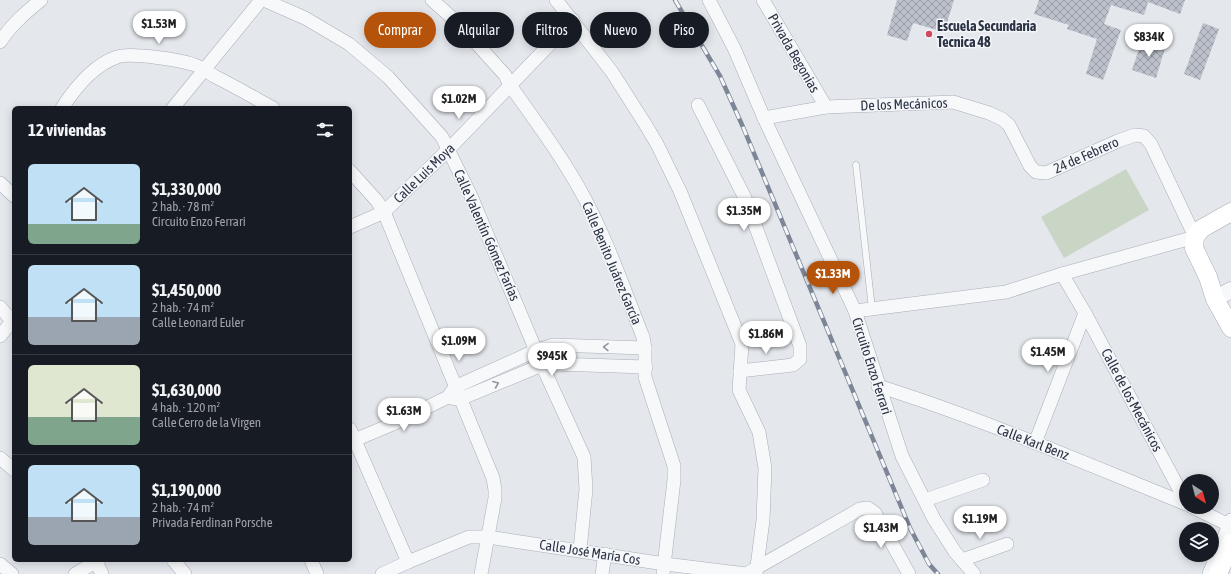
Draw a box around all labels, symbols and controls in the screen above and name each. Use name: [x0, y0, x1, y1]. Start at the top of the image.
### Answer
pin: $1.53M: [126, 11, 192, 45]
street label: Privada Begonias: [765, 11, 823, 95]
chip: Comprar: [364, 12, 436, 48]
chip: Alquilar: [444, 12, 514, 48]
chip: Filtros: [522, 12, 582, 48]
chip: Nuevo: [590, 12, 651, 48]
chip: Piso: [659, 12, 709, 48]
text: $1.53M: [142, 16, 176, 31]
place label: Escuela Secundaria Tecnica 48: [937, 18, 1037, 50]
pin: $834K: [1121, 24, 1177, 58]
marker: Escuela Secundaria Tecnica 48: [924, 29, 934, 39]
text: $834K: [1134, 29, 1164, 44]
pin: $1.02M: [426, 86, 492, 120]
text: $1.02M: [442, 91, 476, 106]
street label: De los Mecánicos: [860, 94, 948, 114]
icon: filters: [314, 119, 336, 141]
text: 12 viviendas: [28, 120, 106, 140]
street label: 24 de Febrero: [1051, 134, 1121, 176]
street label: Calle Luis Moya: [390, 140, 458, 206]
street label: Calle Valentín Gómez Farías: [451, 167, 523, 303]
text: $1,330,000: [152, 179, 221, 199]
icon: home: [60, 180, 108, 228]
pin: $1.35M: [711, 198, 777, 232]
text: 2 hab. · 78 m²: [152, 199, 214, 214]
street label: Calle Benito Juárez García: [579, 199, 645, 327]
text: $1.35M: [727, 203, 761, 218]
text: Circuito Enzo Ferrari: [152, 214, 246, 229]
pin: $1.33M: [800, 261, 866, 295]
text: $1.33M: [816, 266, 850, 281]
text: $1,450,000: [152, 280, 221, 300]
icon: home: [60, 281, 108, 329]
text: 2 hab. · 74 m²: [152, 300, 214, 315]
text: Calle Leonard Euler: [152, 315, 244, 330]
street label: Circuito Enzo Ferrari: [849, 316, 895, 416]
pin: $1.86M: [733, 321, 799, 355]
text: $1.86M: [749, 326, 783, 341]
pin: $1.09M: [426, 328, 492, 362]
text: $1.09M: [442, 333, 476, 348]
pin: $1.45M: [1015, 339, 1081, 373]
one-way arrow: [603, 342, 609, 351]
pin: $945K: [524, 343, 580, 377]
text: $1.45M: [1031, 344, 1065, 359]
street label: Calle de los Mecánicos: [1098, 346, 1166, 454]
text: $945K: [537, 348, 567, 363]
text: $1,630,000: [152, 380, 221, 400]
icon: home: [60, 381, 108, 429]
one-way arrow: [492, 381, 499, 389]
pin: $1.63M: [371, 398, 437, 432]
text: 4 hab. · 120 m²: [152, 400, 220, 415]
text: $1.63M: [387, 403, 421, 418]
text: Calle Cerro de la Virgen: [152, 415, 261, 430]
street label: Calle Karl Benz: [995, 421, 1071, 463]
north arrow: [1179, 474, 1219, 514]
map controls: [1179, 474, 1219, 562]
text: $1,190,000: [152, 480, 221, 500]
icon: home: [60, 481, 108, 529]
text: 2 hab. · 74 m²: [152, 500, 214, 515]
pin: $1.19M: [947, 506, 1013, 540]
text: $1.19M: [963, 511, 997, 526]
text: Privada Ferdinan Porsche: [152, 515, 273, 530]
pin: $1.43M: [848, 515, 914, 549]
text: $1.43M: [864, 520, 898, 535]
button: layers: [1179, 522, 1219, 562]
street label: Calle José María Cos: [538, 536, 642, 568]

